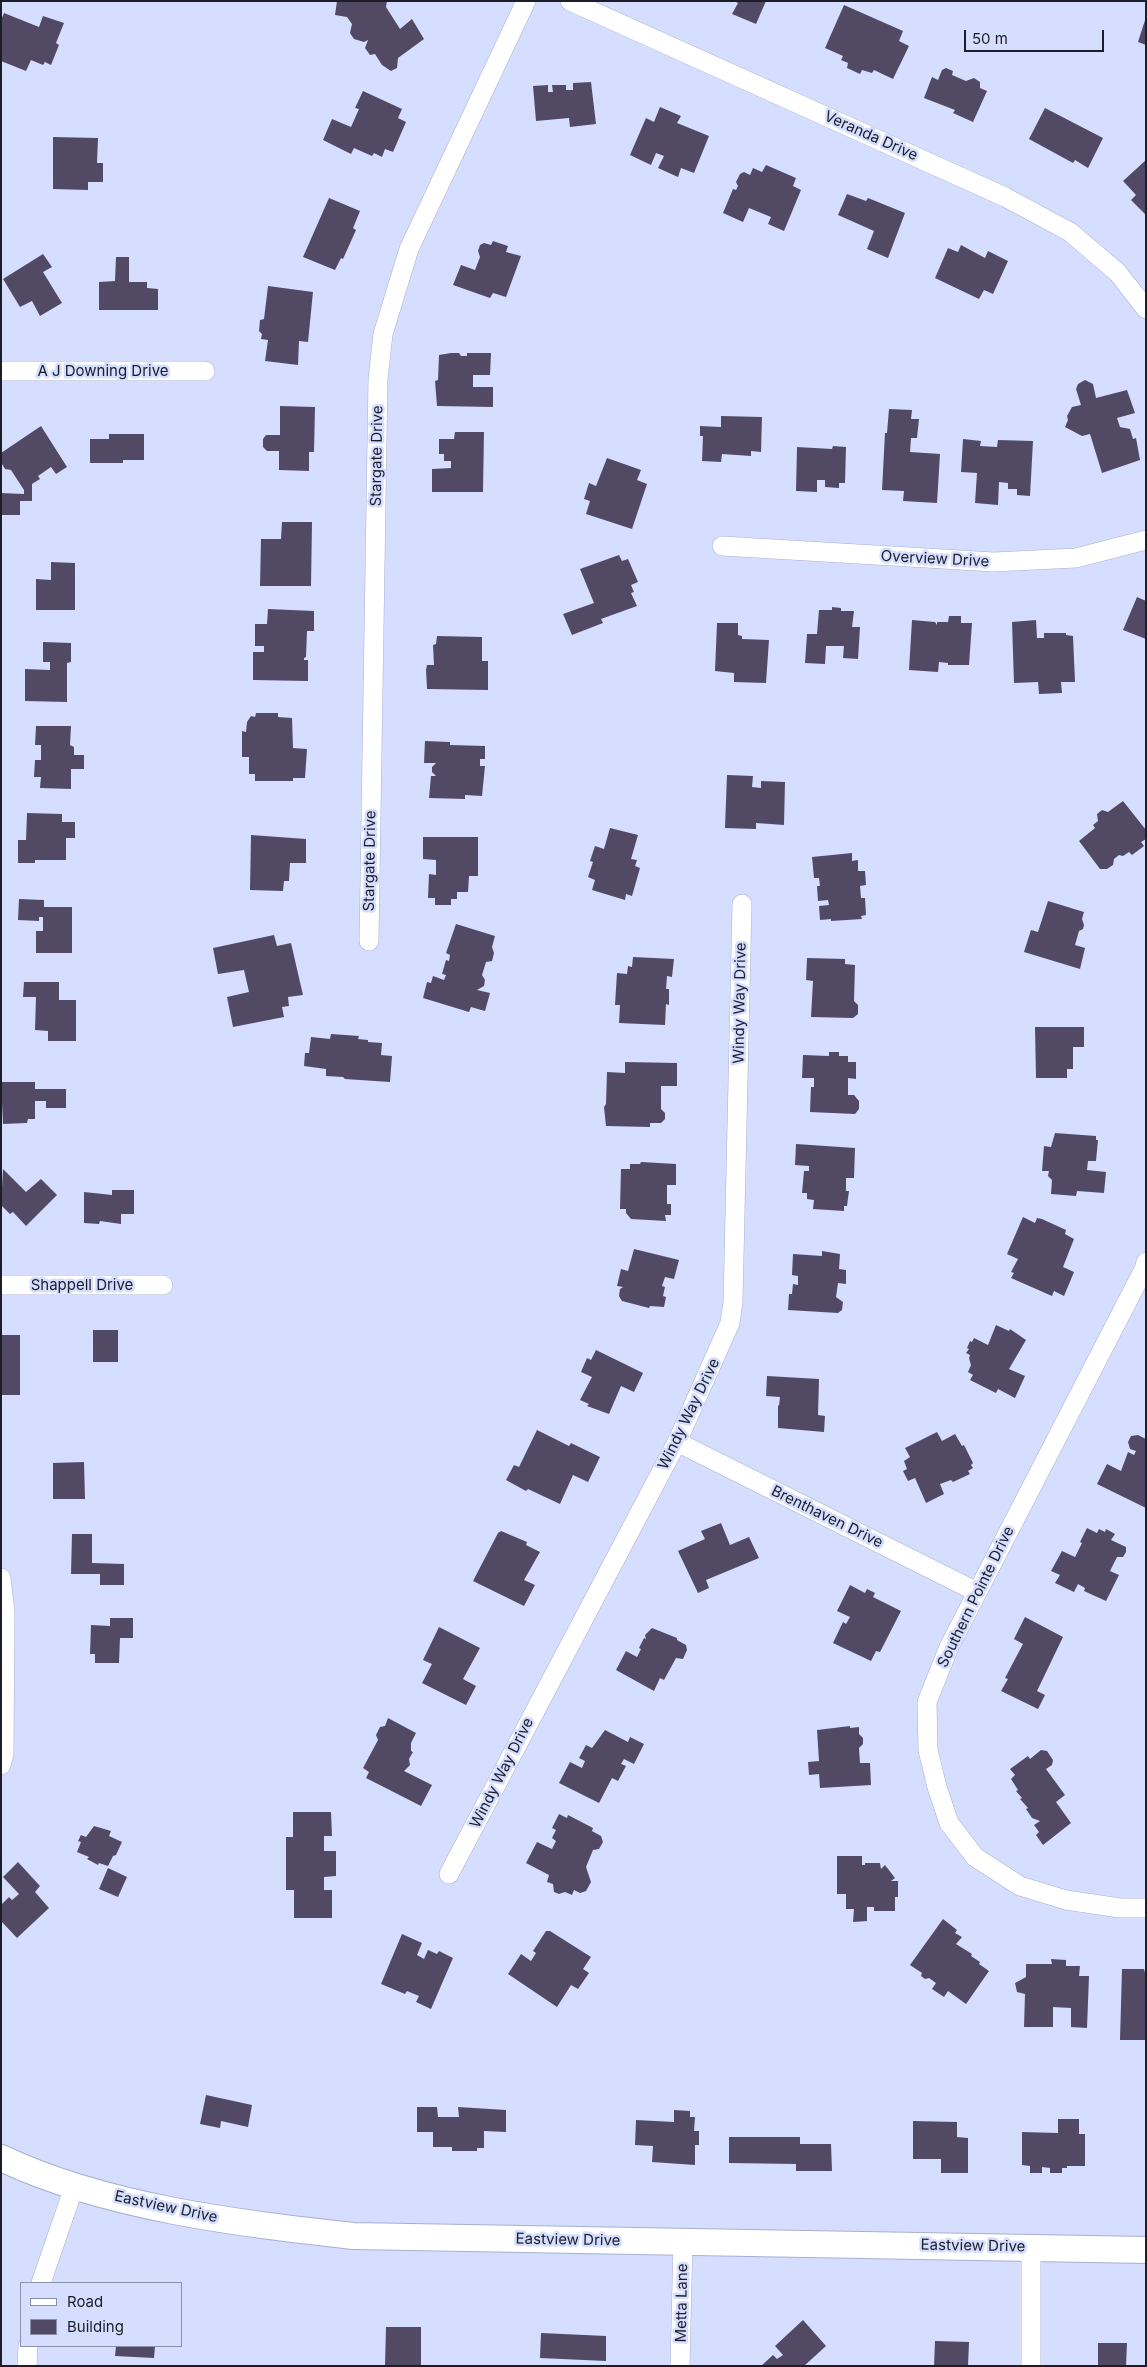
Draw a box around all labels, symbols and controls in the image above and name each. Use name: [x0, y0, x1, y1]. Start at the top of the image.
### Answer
scale bar: [967, 20, 1107, 52]
text: 50 m: [972, 29, 1008, 48]
street label: Veranda Drive: [822, 107, 920, 165]
street label: A J Downing Drive: [37, 362, 169, 380]
street label: Stargate Drive: [367, 405, 387, 507]
street label: Overview Drive: [880, 547, 990, 571]
street label: Stargate Drive: [360, 810, 380, 912]
street label: Windy Way Drive: [730, 942, 750, 1064]
street label: Shappell Drive: [31, 1276, 133, 1294]
street label: Windy Way Drive: [654, 1356, 724, 1472]
street label: Brenthaven Drive: [768, 1482, 886, 1552]
street label: Southern Pointe Drive: [934, 1523, 1018, 1671]
street label: Windy Way Drive: [466, 1715, 538, 1831]
street label: Eastview Drive: [113, 2187, 219, 2227]
street label: Eastview Drive: [515, 2230, 621, 2250]
street label: Eastview Drive: [920, 2236, 1026, 2256]
street label: Metta Lane: [672, 2263, 692, 2343]
legend: [20, 2282, 182, 2347]
text: Road: [67, 2292, 103, 2311]
text: Building: [67, 2317, 124, 2336]

